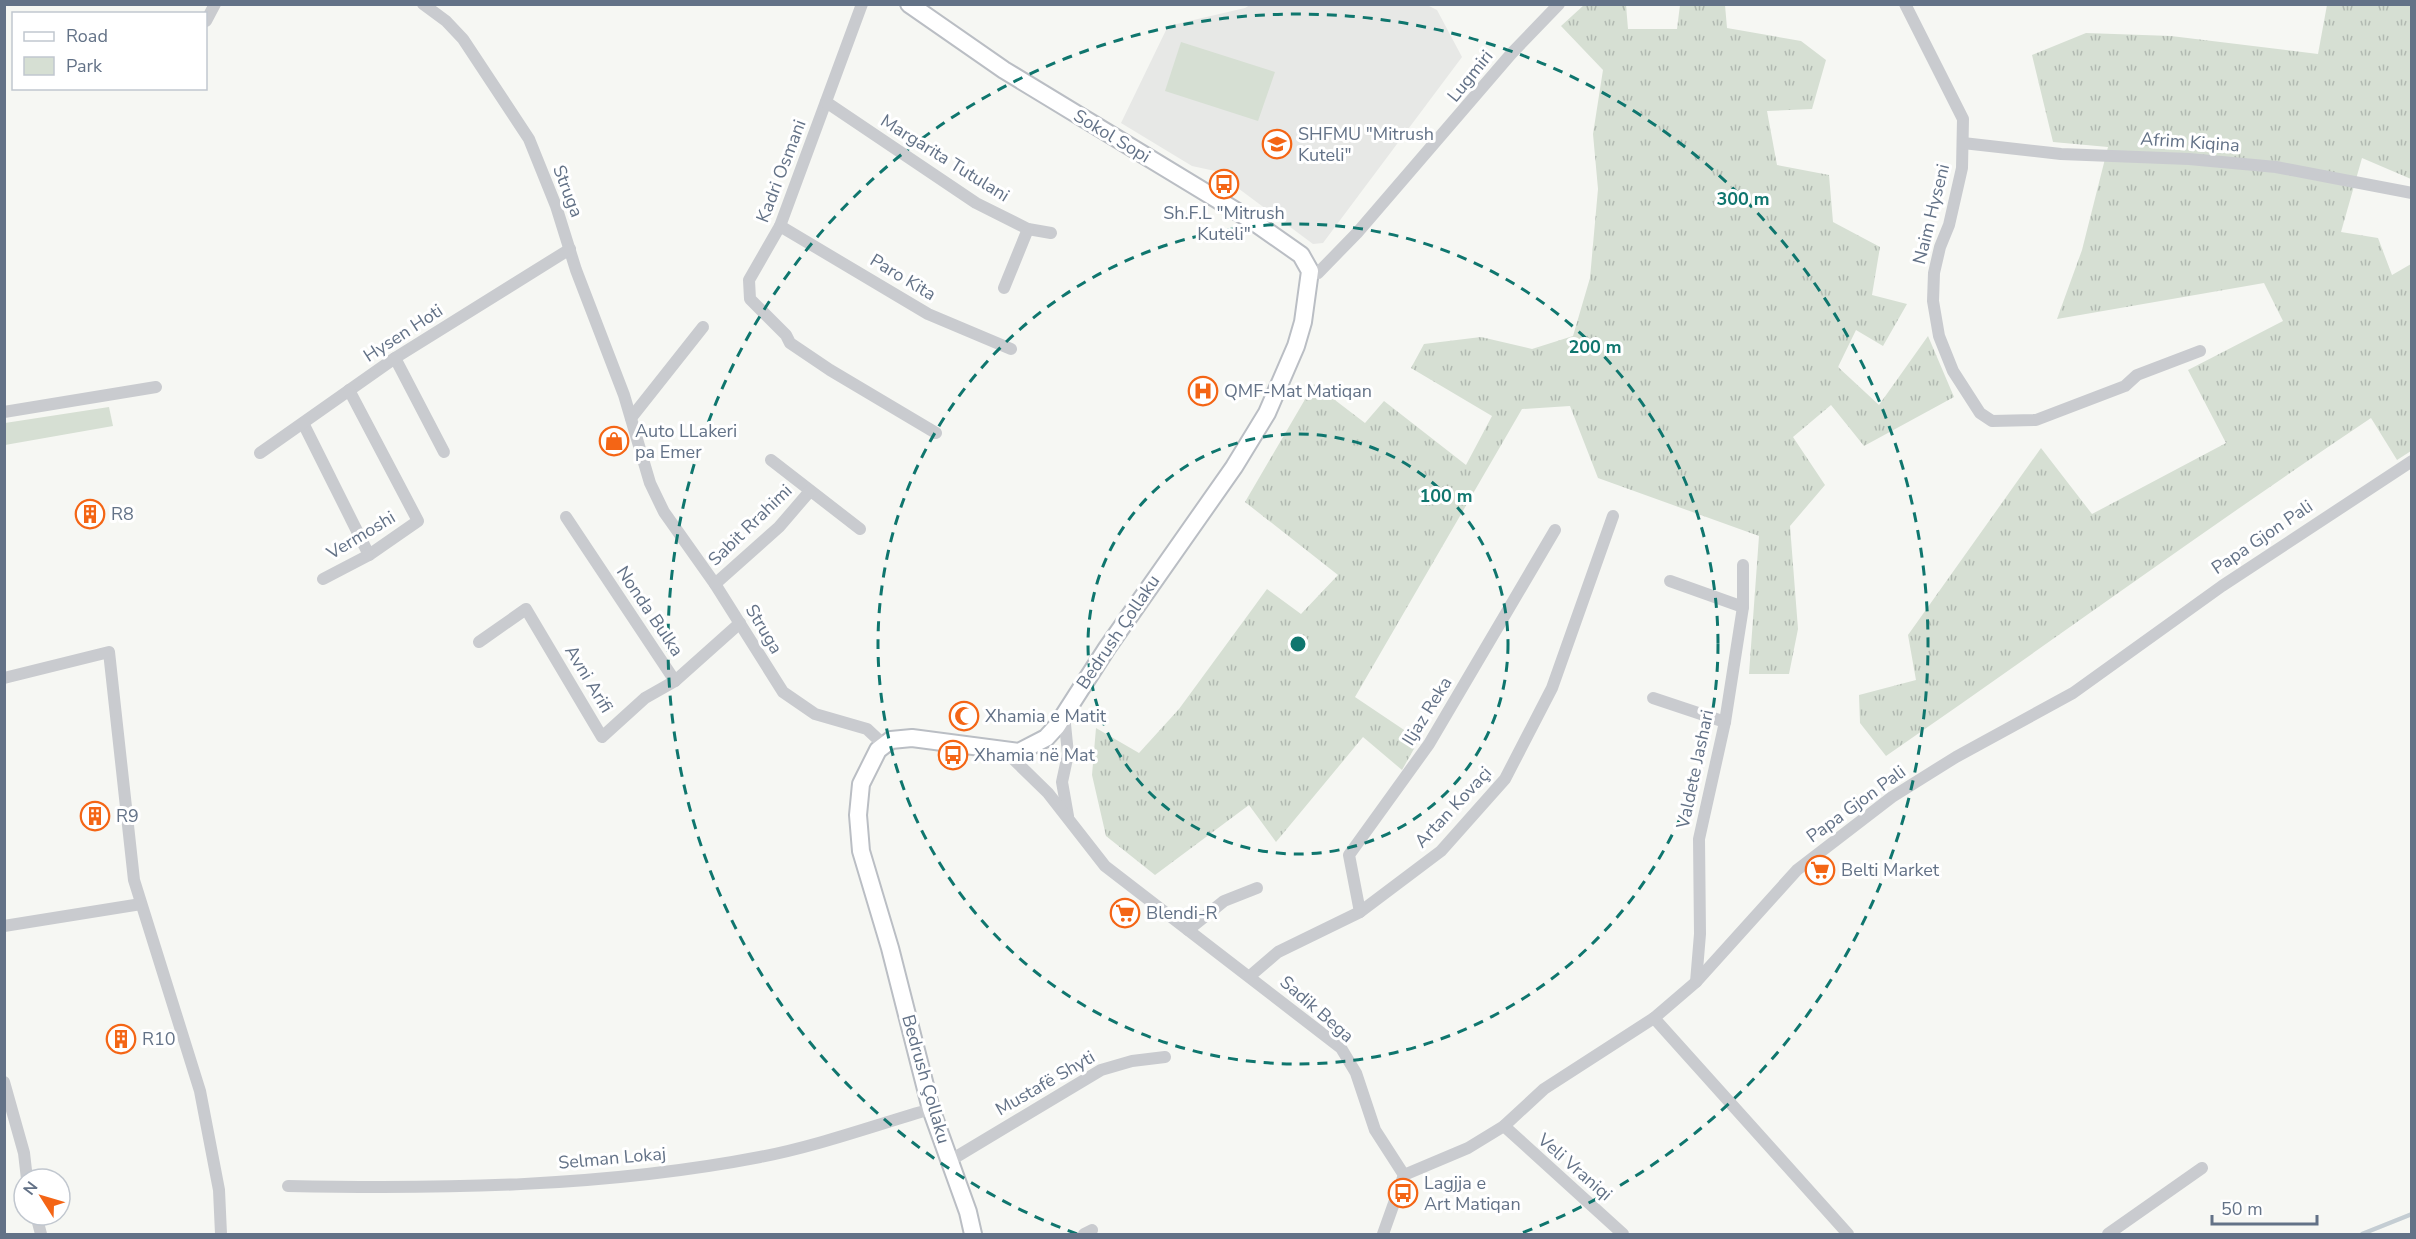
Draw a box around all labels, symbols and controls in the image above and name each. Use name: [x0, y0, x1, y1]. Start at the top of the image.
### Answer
legend: [12, 12, 207, 90]
text: Road: [66, 24, 108, 48]
street label: Lugmiri: [1442, 45, 1498, 107]
text: Park: [66, 54, 103, 78]
street label: Sokol Sopi: [1069, 104, 1155, 168]
street label: Margarita Tutulani: [876, 109, 1014, 207]
street label: Kadri Osmani: [750, 116, 812, 226]
place label: SHFMU "Mitrush Kuteli": [1298, 122, 1434, 167]
street label: Afrim Kiqina: [2140, 127, 2240, 157]
school or university icon: SHFMU "Mitrush Kuteli": [1261, 128, 1293, 160]
street label: Naim Hyseni: [1907, 161, 1955, 267]
street label: Struga: [547, 162, 589, 220]
bus stop icon: Sh.F.L "Mitrush Kuteli": [1208, 168, 1240, 200]
text: 300 m: [1716, 187, 1770, 211]
place label: Sh.F.L "Mitrush Kuteli": [1163, 201, 1285, 246]
street label: Paro Kita: [866, 248, 940, 306]
street label: Hysen Hoti: [359, 298, 447, 368]
text: 200 m: [1568, 335, 1622, 359]
hospital icon: QMF-Mat Matiqan: [1187, 375, 1219, 407]
place label: QMF-Mat Matiqan: [1224, 379, 1372, 403]
place label: Auto LLakeri pa Emer: [635, 419, 737, 464]
shop icon: Auto LLakeri pa Emer: [598, 425, 630, 457]
street label: Sabit Rrahimi: [703, 479, 797, 571]
text: 100 m: [1419, 484, 1473, 508]
street label: Papa Gjon Pali: [2207, 494, 2317, 580]
building icon: R8: [74, 498, 106, 530]
place label: R8: [111, 502, 134, 526]
street label: Vermoshi: [321, 505, 400, 565]
street label: Nonda Bulka: [611, 561, 689, 661]
street label: Bedrush Çollaku: [1071, 570, 1165, 694]
street label: Struga: [740, 600, 788, 658]
centre of rings: [1288, 634, 1308, 654]
street label: Avni Arifi: [559, 641, 619, 717]
street label: Iljaz Reka: [1397, 672, 1457, 750]
mosque icon: Xhamia e Matit: [948, 700, 980, 732]
place label: Xhamia e Matit: [985, 704, 1107, 728]
street label: Valdete Jashari: [1670, 707, 1719, 832]
bus stop icon: Xhamia në Mat: [937, 739, 969, 771]
place label: Xhamia në Mat: [974, 743, 1096, 767]
street label: Papa Gjon Pali: [1801, 760, 1911, 848]
street label: Artan Kovaçi: [1409, 761, 1497, 853]
building icon: R9: [79, 800, 111, 832]
place label: R9: [116, 804, 139, 828]
supermarket icon: Belti Market: [1804, 854, 1836, 886]
place label: Belti Market: [1841, 858, 1940, 882]
supermarket icon: Blendi-R: [1109, 897, 1141, 929]
place label: Blendi-R: [1146, 901, 1218, 925]
street label: Sadik Bega: [1275, 970, 1359, 1048]
street label: Bedrush Çollaku: [896, 1012, 956, 1146]
building icon: R10: [105, 1023, 137, 1055]
place label: R10: [142, 1027, 176, 1051]
street label: Mustafë Shyti: [991, 1045, 1099, 1121]
street label: Veli Vraniqi: [1532, 1127, 1617, 1206]
street label: Selman Lokaj: [557, 1141, 667, 1175]
north arrow: [12, 1167, 72, 1227]
place label: Lagjja e Art Matiqan: [1424, 1171, 1521, 1216]
text: N: [18, 1177, 43, 1200]
bus stop icon: Lagjja e Art Matiqan: [1387, 1177, 1419, 1209]
scale bar: [2212, 1188, 2317, 1226]
text: 50 m: [2221, 1197, 2263, 1221]

